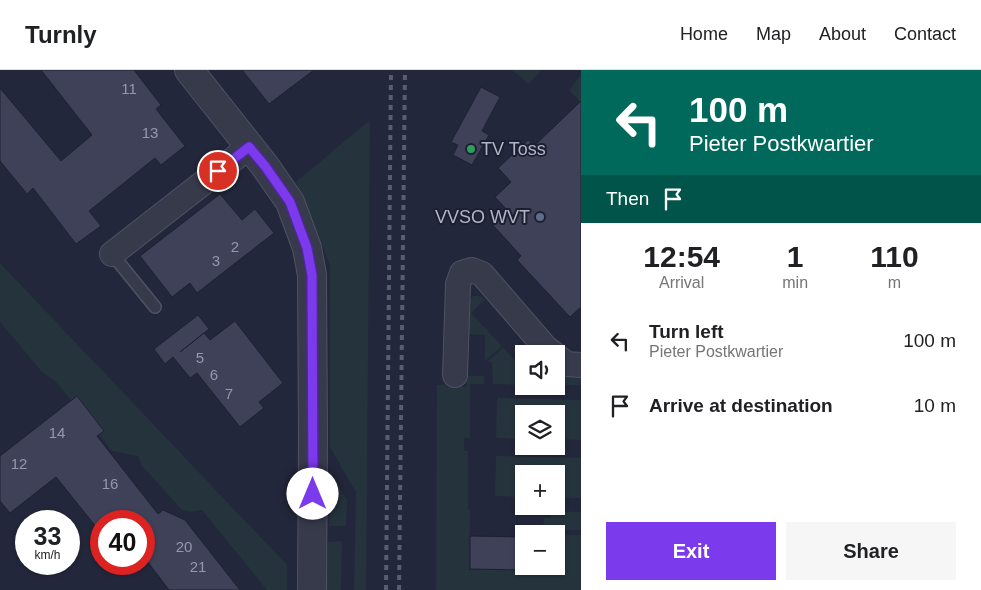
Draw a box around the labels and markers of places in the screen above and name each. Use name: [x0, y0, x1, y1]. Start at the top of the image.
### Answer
place label: TV Toss: [481, 139, 546, 159]
marker: TV Toss: [465, 143, 477, 155]
pin: [197, 150, 239, 192]
place label: VVSO WVT: [435, 207, 530, 227]
marker: VVSO WVT: [534, 211, 546, 223]

